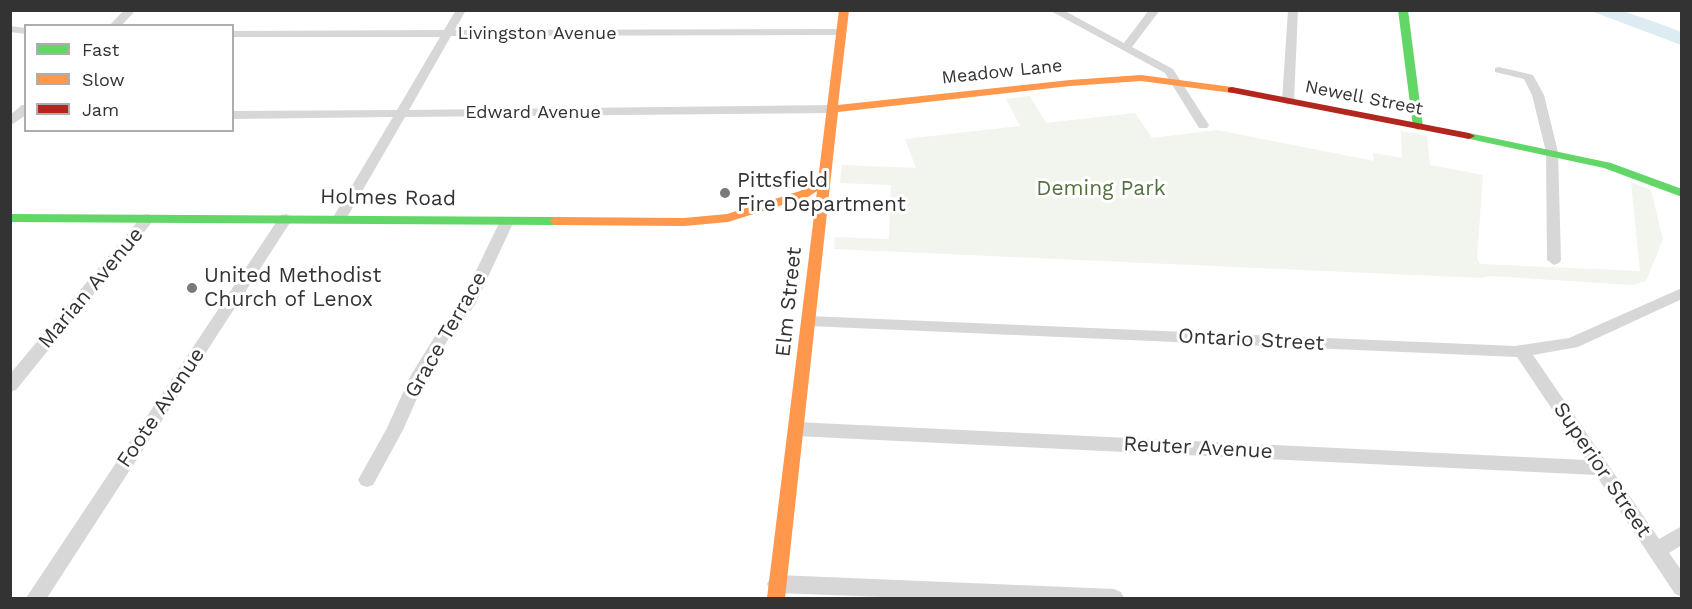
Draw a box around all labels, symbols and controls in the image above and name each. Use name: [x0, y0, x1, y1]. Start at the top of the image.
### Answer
street label: Livingston Avenue: [457, 23, 617, 45]
legend: [24, 24, 234, 132]
text: Fast: [82, 39, 119, 60]
street label: Meadow Lane: [941, 55, 1063, 89]
text: Slow: [82, 69, 125, 90]
street label: Newell Street: [1303, 76, 1425, 120]
text: Jam: [82, 99, 119, 120]
street label: Edward Avenue: [465, 102, 601, 124]
place label: Pittsfield Fire Department: [737, 168, 906, 218]
park label: Deming Park: [1036, 176, 1166, 202]
street label: Holmes Road: [320, 184, 456, 212]
marker: Pittsfield Fire Department: [718, 186, 732, 200]
street label: Marian Avenue: [33, 222, 149, 354]
street label: Elm Street: [771, 246, 807, 358]
place label: United Methodist Church of Lenox: [204, 263, 381, 313]
street label: Grace Terrace: [400, 267, 492, 403]
marker: United Methodist Church of Lenox: [185, 281, 199, 295]
street label: Ontario Street: [1177, 324, 1325, 356]
street label: Foote Avenue: [112, 343, 210, 473]
street label: Superior Street: [1548, 398, 1656, 542]
street label: Reuter Avenue: [1123, 432, 1273, 464]

